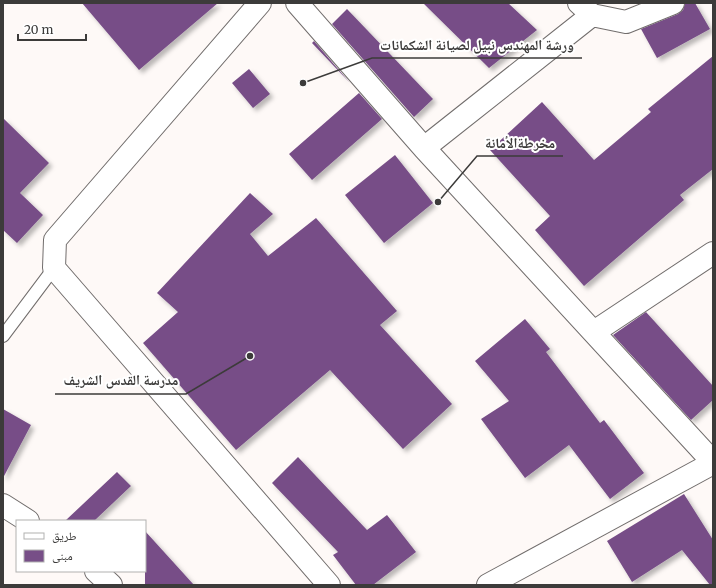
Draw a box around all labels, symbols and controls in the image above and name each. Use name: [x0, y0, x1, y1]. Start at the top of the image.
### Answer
scale bar: [18, 16, 86, 42]
text: 20 m: [24, 22, 53, 37]
callout: ورشة المهندس نبيل لصيانة الشكمانات: [372, 32, 582, 58]
text: ورشة المهندس نبيل لصيانة الشكمانات: [380, 36, 574, 54]
callout: مخرطةالأمانة: [477, 130, 563, 156]
text: مخرطةالأمانة: [485, 134, 555, 152]
callout: مدرسة القدس الشريف: [55, 368, 186, 394]
text: مدرسة القدس الشريف: [64, 371, 178, 389]
legend: [16, 520, 146, 572]
text: طريق: [52, 528, 77, 543]
text: مبنى: [52, 548, 73, 563]

